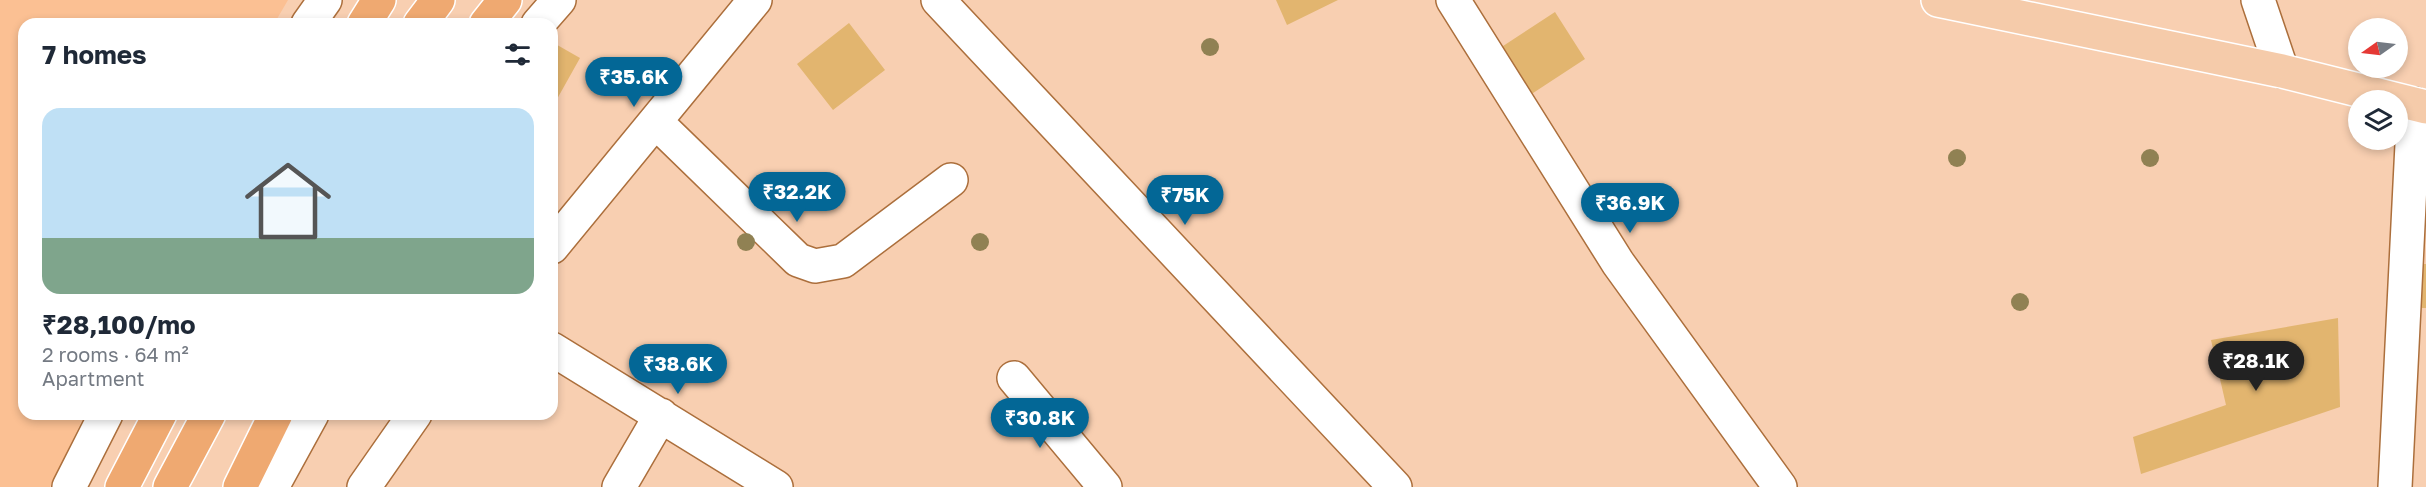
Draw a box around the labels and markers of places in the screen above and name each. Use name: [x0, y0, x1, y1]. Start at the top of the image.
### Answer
pin: ₹35.6K: [585, 57, 683, 108]
pin: ₹32.2K: [748, 172, 846, 223]
pin: ₹75K: [1149, 175, 1221, 226]
pin: ₹36.9K: [1581, 183, 1679, 234]
pin: ₹28.1K: [2207, 341, 2305, 392]
pin: ₹38.6K: [629, 344, 727, 395]
pin: ₹30.8K: [991, 398, 1089, 449]

